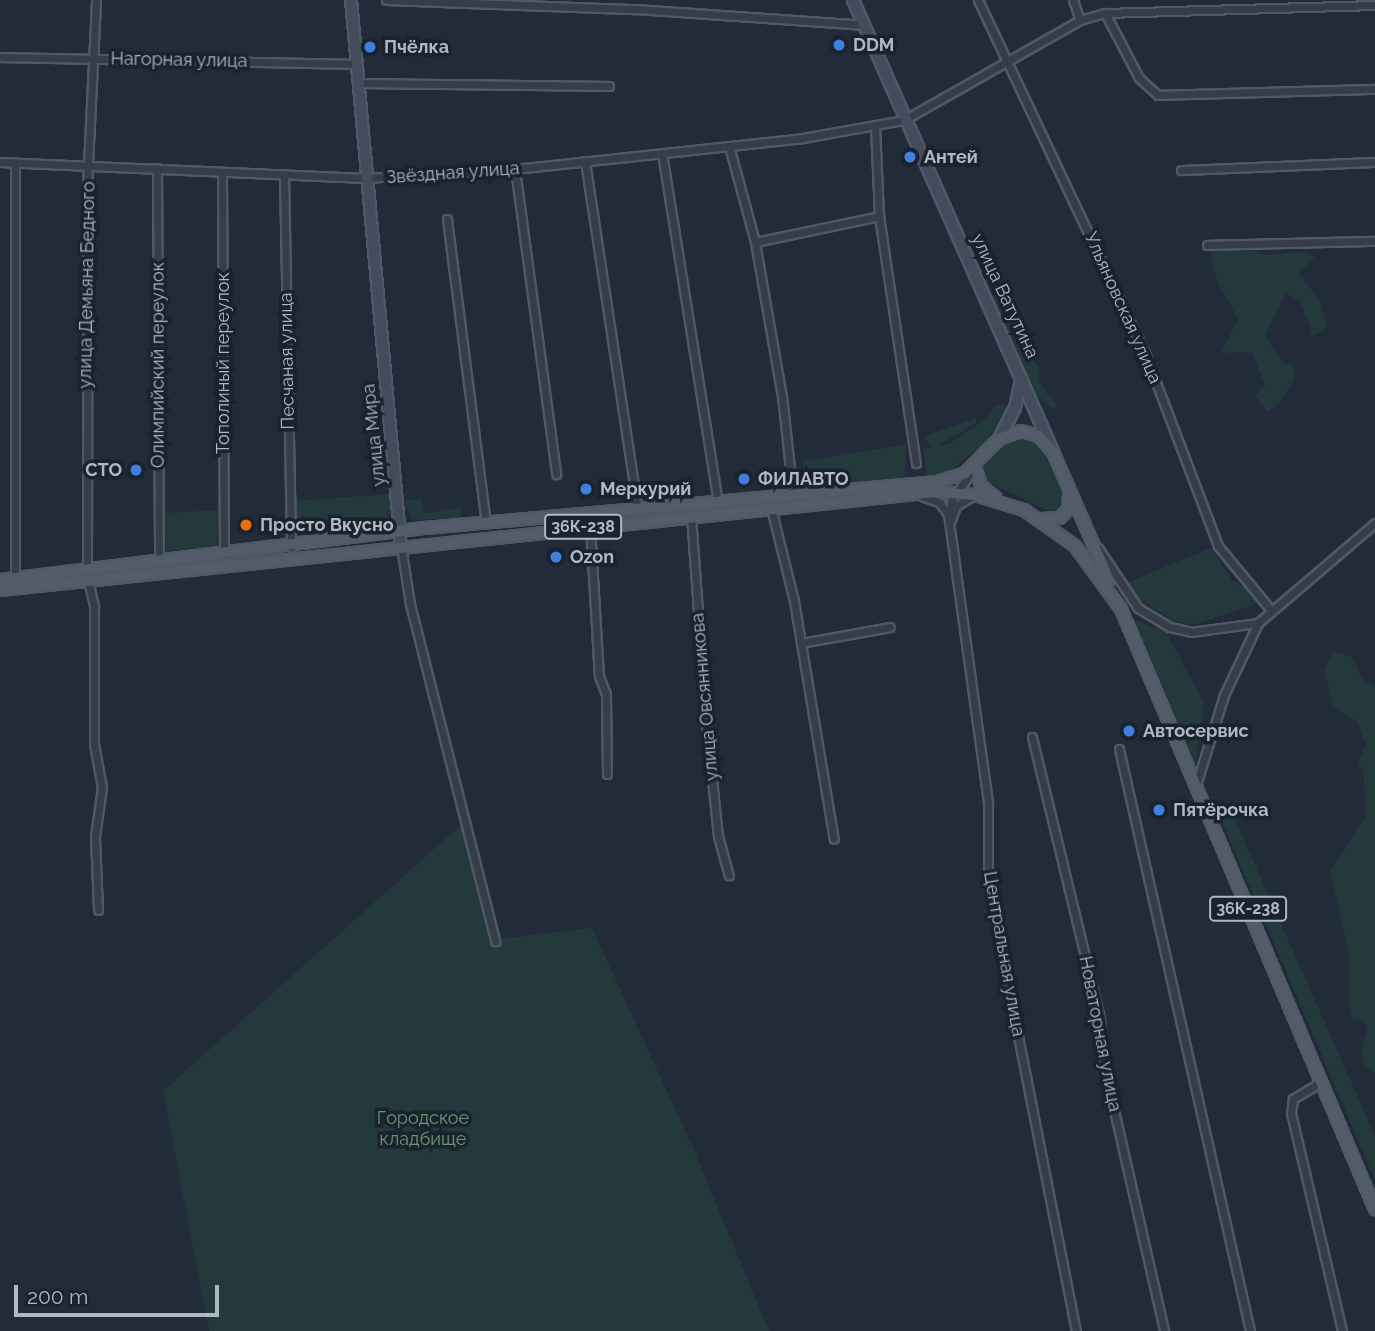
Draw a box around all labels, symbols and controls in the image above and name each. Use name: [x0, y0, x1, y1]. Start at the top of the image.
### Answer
place label: DDM: [853, 34, 894, 56]
place label: Пчёлка: [384, 36, 449, 58]
marker: DDM: [831, 37, 847, 53]
marker: Пчёлка: [362, 39, 378, 55]
street label: Нагорная улица: [110, 48, 248, 72]
place label: Антей: [924, 146, 978, 168]
marker: Антей: [902, 149, 918, 165]
street label: Звёздная улица: [385, 158, 521, 188]
street label: улица Демьяна Бедного: [74, 181, 100, 389]
street label: Ульяновская улица: [1080, 229, 1166, 387]
street label: улица Ватутина: [967, 230, 1043, 362]
street label: Олимпийский переулок: [147, 262, 169, 468]
street label: Тополиный переулок: [212, 272, 234, 454]
street label: Песчаная улица: [275, 292, 299, 430]
street label: улица Мира: [358, 383, 390, 487]
place label: СТО: [85, 459, 122, 481]
marker: СТО: [128, 462, 144, 478]
place label: ФИЛАВТО: [758, 468, 849, 490]
marker: ФИЛАВТО: [736, 471, 752, 487]
place label: Меркурий: [600, 478, 691, 500]
marker: Меркурий: [578, 481, 594, 497]
place label: Просто Вкусно: [260, 514, 394, 536]
road number: 36К-238: [543, 514, 623, 540]
marker: Просто Вкусно: [238, 517, 254, 533]
place label: Ozon: [570, 546, 614, 568]
marker: Ozon: [548, 549, 564, 565]
street label: улица Овсянникова: [687, 612, 723, 782]
place label: Автосервис: [1143, 720, 1249, 742]
marker: Автосервис: [1121, 723, 1137, 739]
place label: Пятёрочка: [1173, 799, 1269, 821]
marker: Пятёрочка: [1151, 802, 1167, 818]
street label: Центральная улица: [979, 869, 1029, 1039]
road number: 36К-238: [1208, 897, 1288, 922]
street label: Новаторная улица: [1074, 954, 1126, 1114]
park label: Городское кладбище: [377, 1108, 469, 1150]
scale bar: [18, 1272, 222, 1316]
text: 200 m: [27, 1284, 88, 1309]

